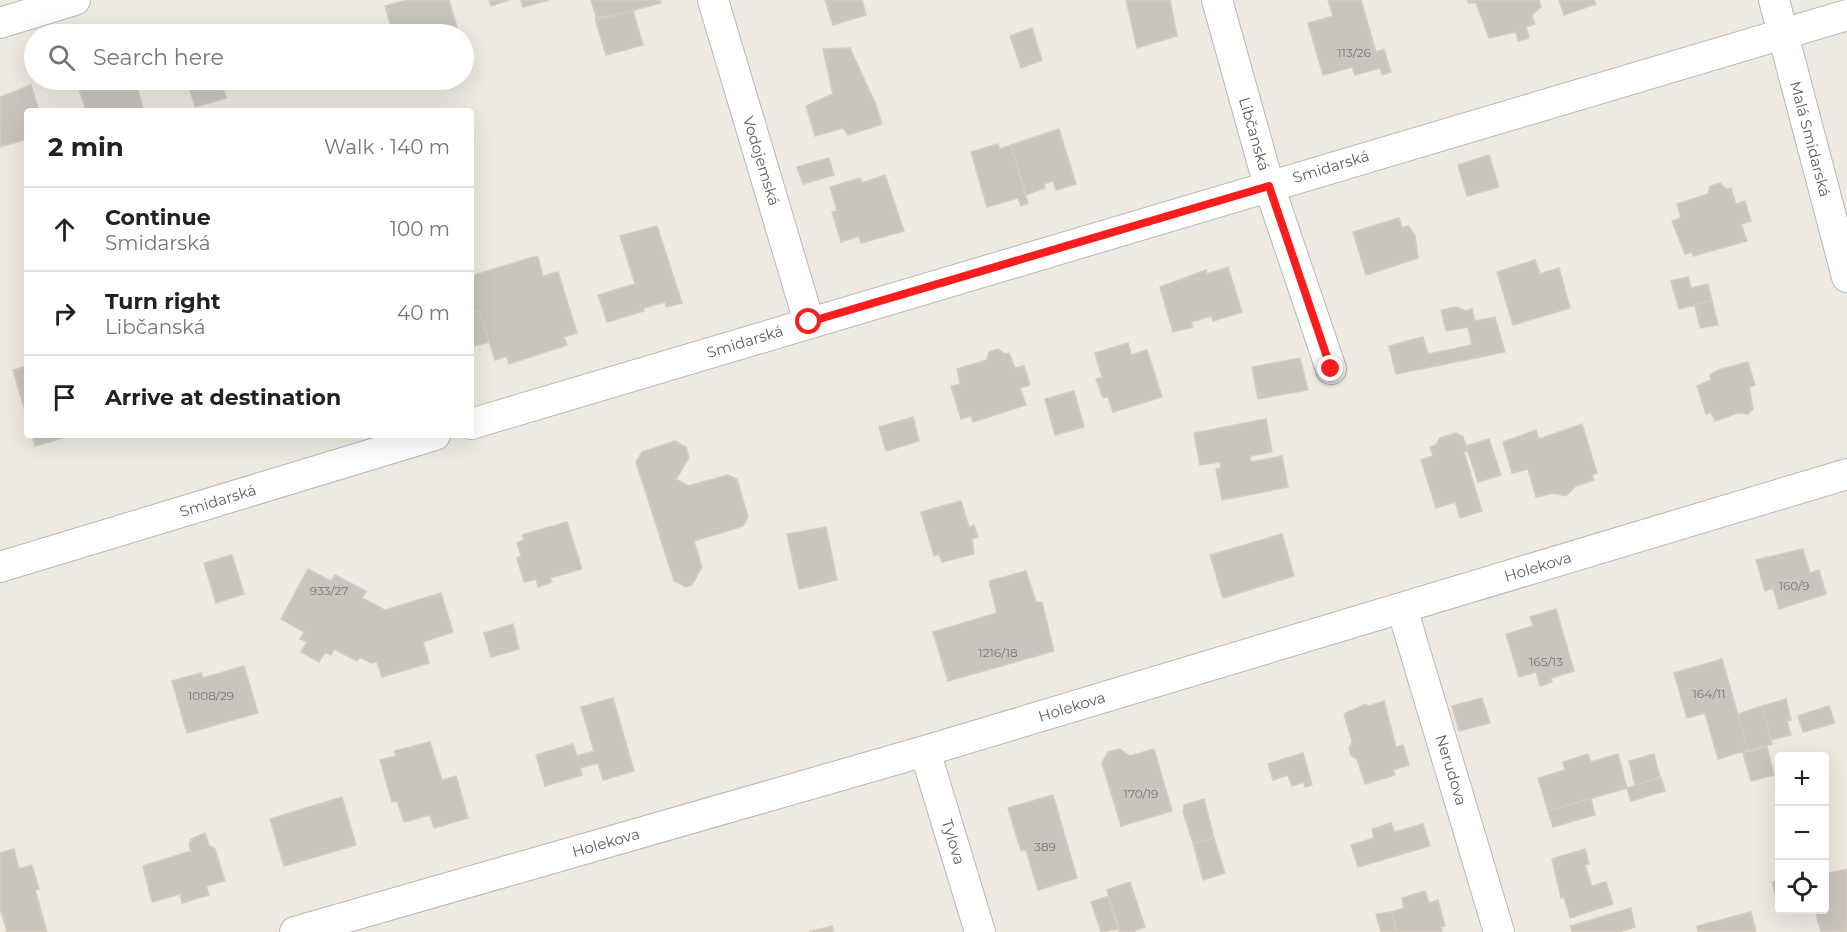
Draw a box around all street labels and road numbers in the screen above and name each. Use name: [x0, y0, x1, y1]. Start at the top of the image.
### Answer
street label: Malá Smidarská: [1786, 79, 1835, 199]
street label: Libčanská: [1235, 95, 1274, 173]
street label: Vodojemská: [739, 114, 784, 208]
street label: Smidarská: [1290, 146, 1371, 187]
street label: Smidarská: [704, 321, 785, 362]
street label: Smidarská: [177, 480, 258, 521]
street label: Holekova: [1502, 547, 1574, 586]
street label: Holekova: [1036, 687, 1108, 726]
street label: Nerudova: [1432, 732, 1471, 808]
street label: Tylova: [938, 817, 969, 867]
street label: Holekova: [570, 824, 642, 861]

